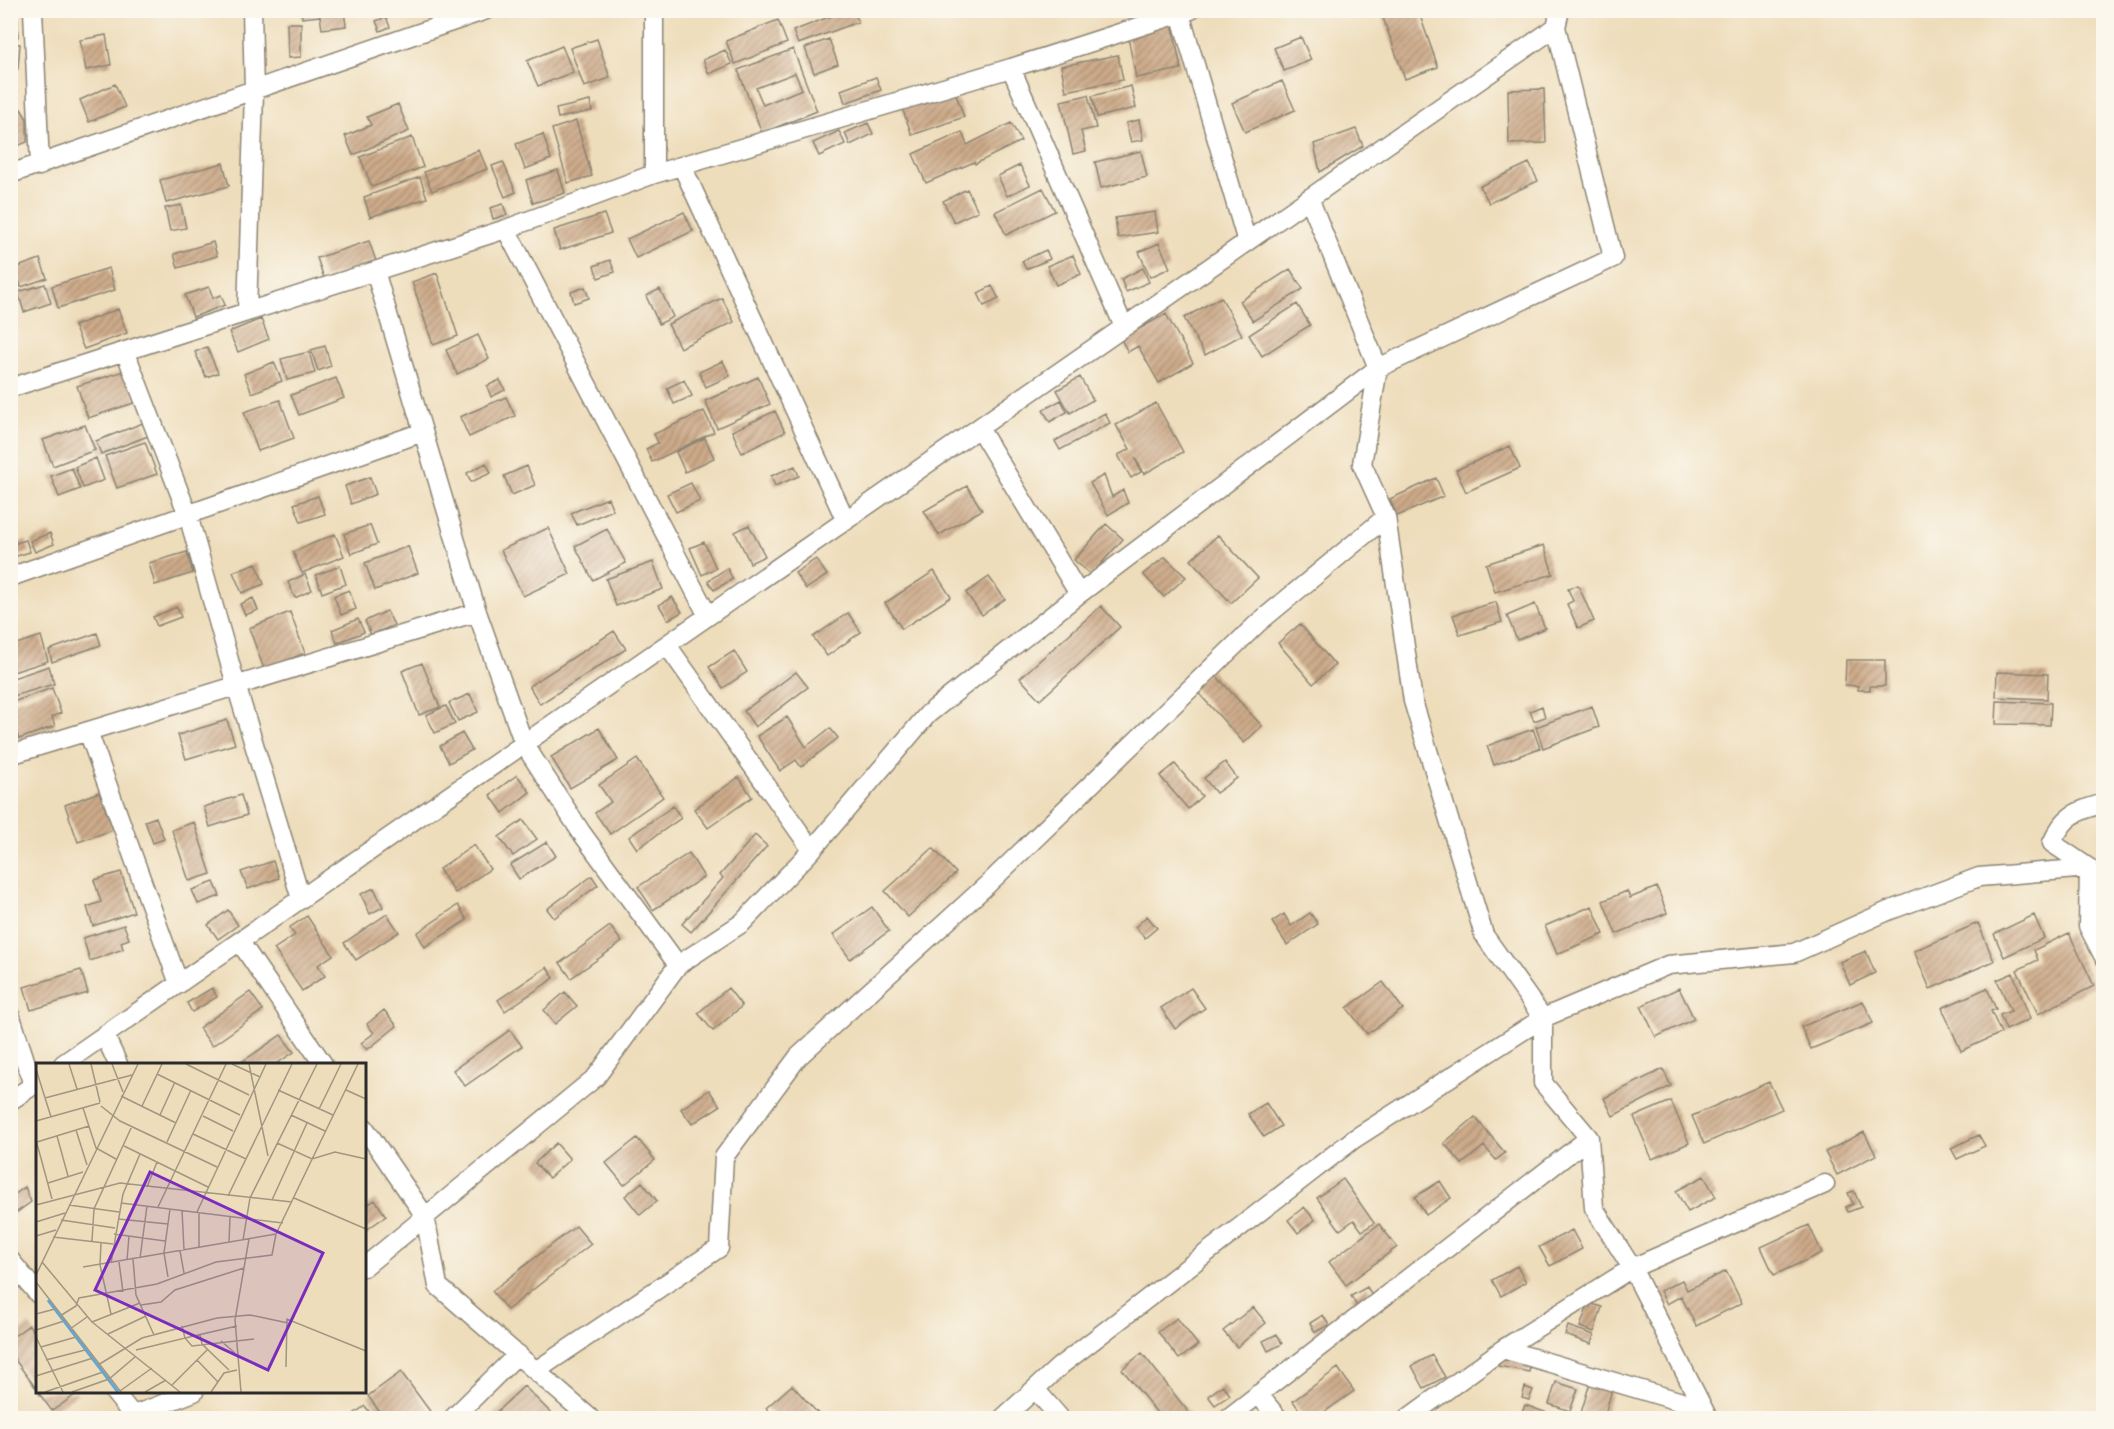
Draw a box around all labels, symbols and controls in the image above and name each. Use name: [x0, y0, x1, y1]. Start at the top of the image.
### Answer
inset map: [36, 1063, 366, 1393]

